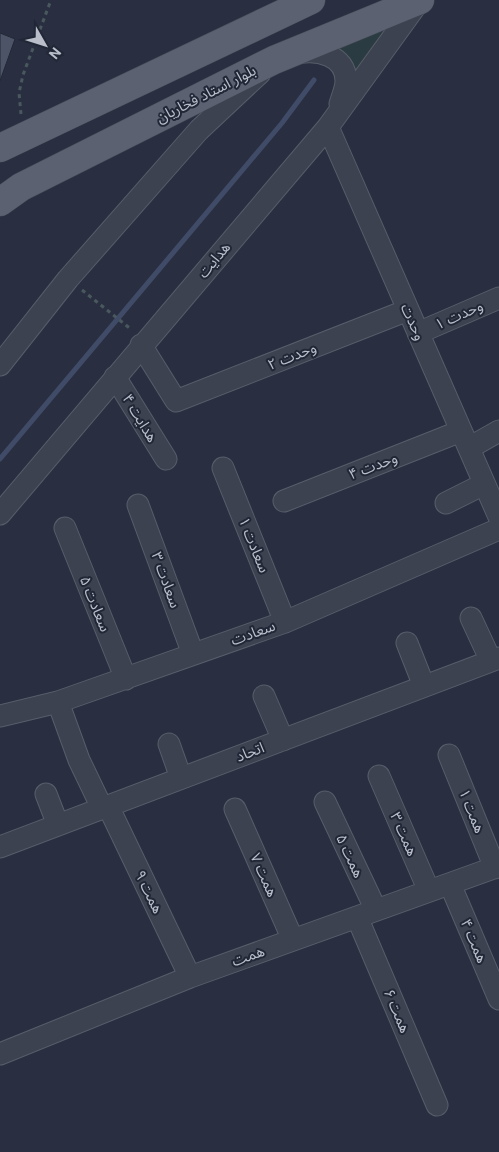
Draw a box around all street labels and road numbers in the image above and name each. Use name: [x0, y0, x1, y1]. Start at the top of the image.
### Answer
street label: بلوار استاد فخاریان: [153, 61, 259, 127]
street label: هدایت: [194, 238, 234, 282]
street label: وحدت ۱: [432, 296, 486, 334]
street label: وحدت: [397, 301, 429, 343]
street label: وحدت ۲: [265, 338, 319, 374]
street label: هدایت ۴: [119, 390, 161, 446]
street label: وحدت ۴: [346, 449, 400, 483]
street label: سعادت ۱: [235, 515, 273, 576]
street label: سعادت ۳: [148, 550, 185, 611]
street label: سعادت ۵: [76, 574, 114, 635]
street label: سعادت: [228, 617, 278, 649]
street label: اتحاد: [233, 738, 267, 766]
street label: همت ۱: [455, 786, 489, 836]
street label: همت ۳: [386, 809, 422, 859]
street label: همت ۵: [332, 831, 368, 881]
street label: همت ۷: [246, 850, 282, 900]
street label: همت ۹: [131, 867, 167, 917]
street label: همت ۴: [457, 916, 491, 966]
street label: همت: [229, 942, 267, 970]
street label: همت ۶: [380, 986, 414, 1036]

